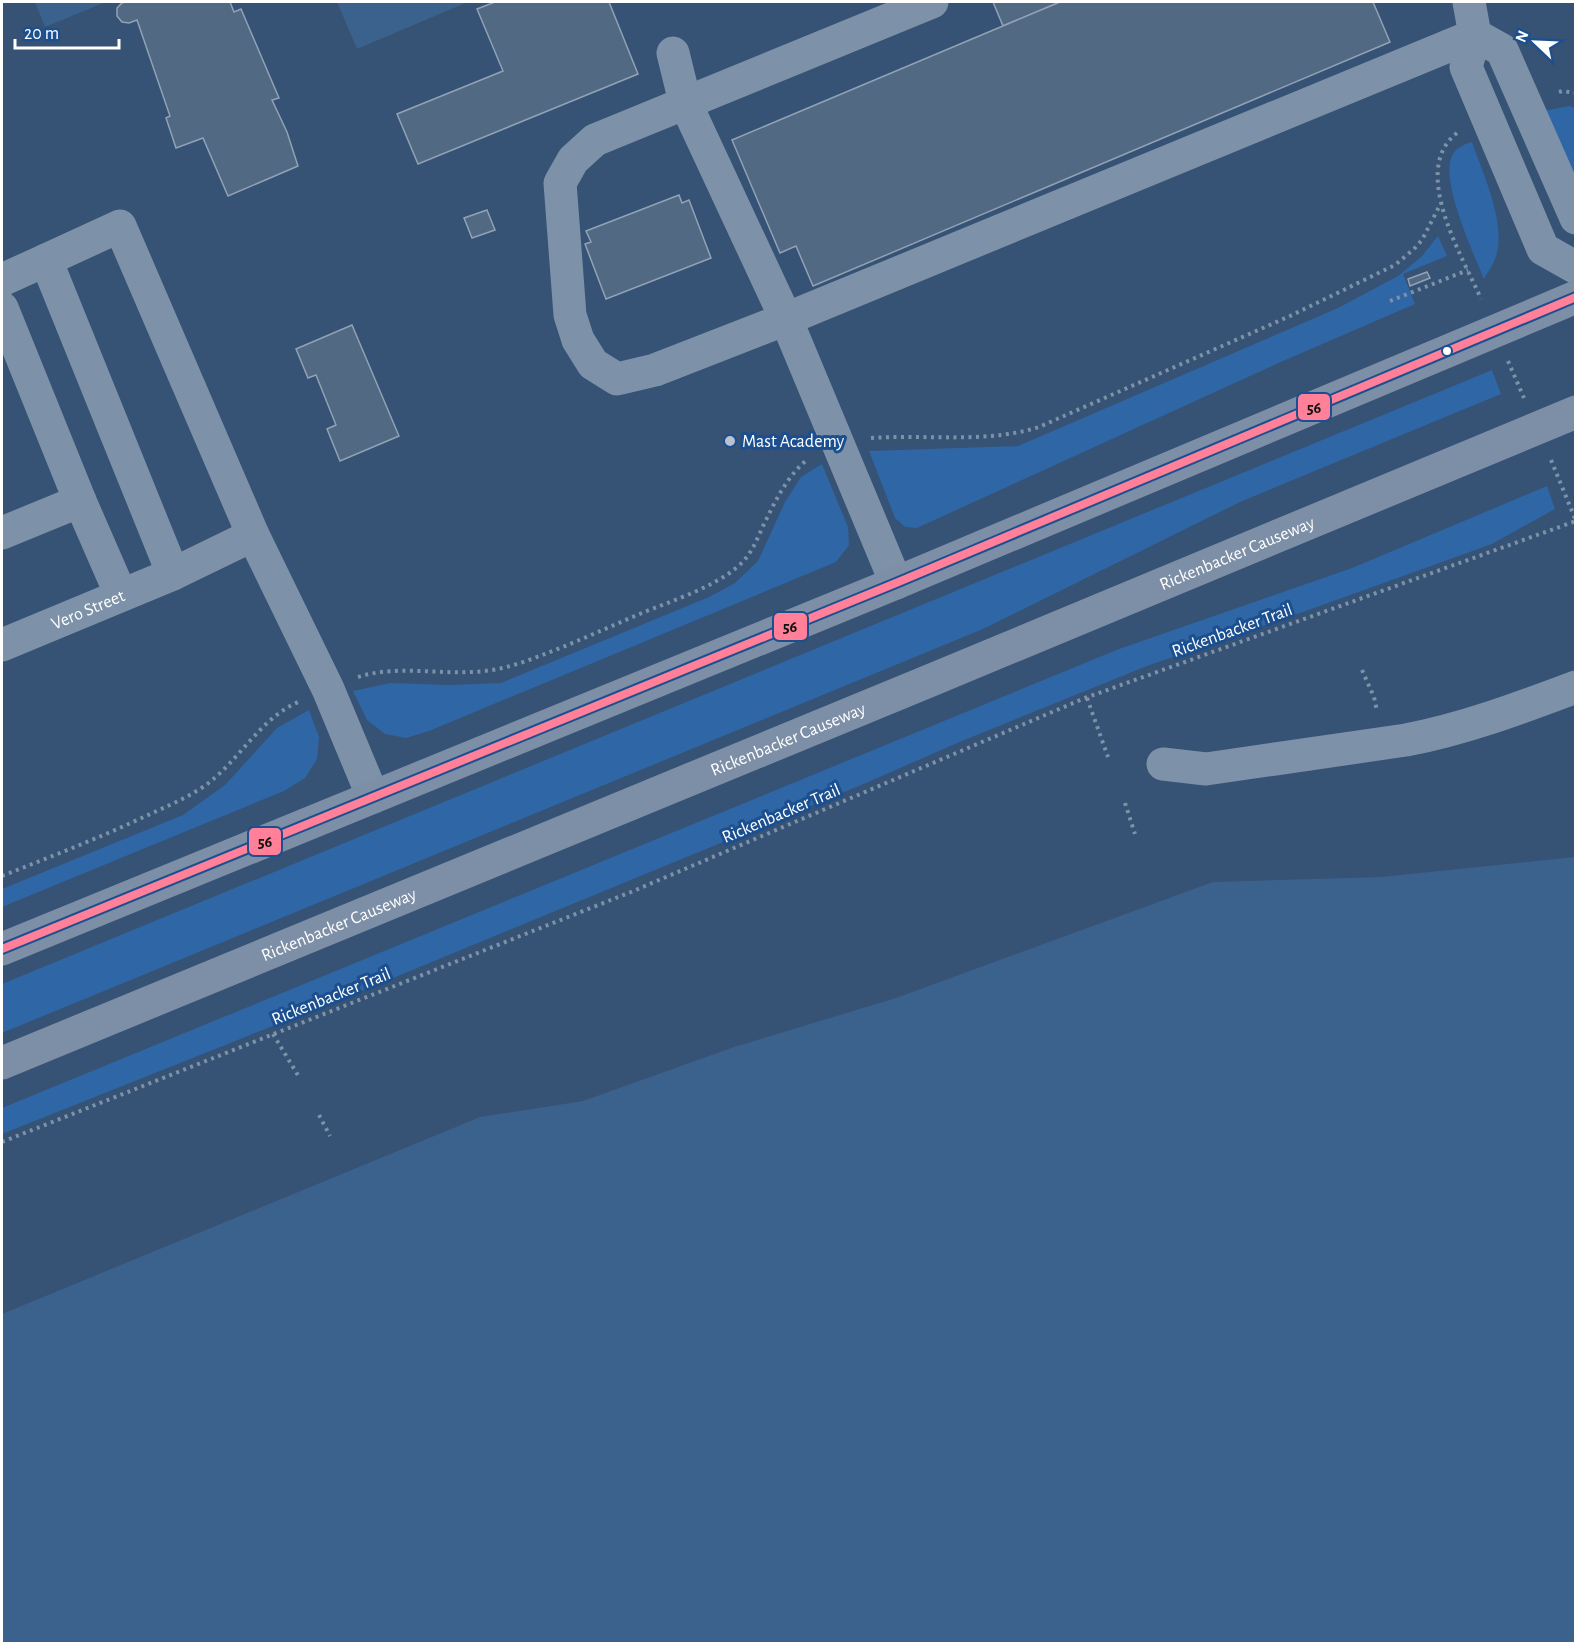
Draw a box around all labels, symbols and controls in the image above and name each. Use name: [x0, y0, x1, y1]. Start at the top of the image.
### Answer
scale bar: [15, 12, 118, 50]
north arrow: [1505, 12, 1565, 72]
text: 20 m: [24, 25, 59, 43]
text: N: [1513, 28, 1532, 45]
unlabelled marker: [1441, 345, 1453, 357]
line badge: 56: [1297, 393, 1331, 421]
text: 56: [1307, 400, 1322, 416]
place label: Mast Academy: [742, 433, 845, 451]
marker: Mast Academy: [723, 434, 737, 448]
street label: Rickenbacker Causeway: [1157, 514, 1318, 594]
street label: Vero Street: [49, 587, 128, 633]
street label: Rickenbacker Trail: [1170, 601, 1295, 661]
line badge: 56: [773, 612, 808, 641]
text: 56: [783, 619, 798, 635]
street label: Rickenbacker Causeway: [708, 700, 869, 780]
street label: Rickenbacker Trail: [720, 781, 843, 847]
line badge: 56: [248, 827, 282, 856]
text: 56: [258, 834, 273, 850]
street label: Rickenbacker Causeway: [259, 885, 419, 965]
street label: Rickenbacker Trail: [269, 965, 393, 1029]

